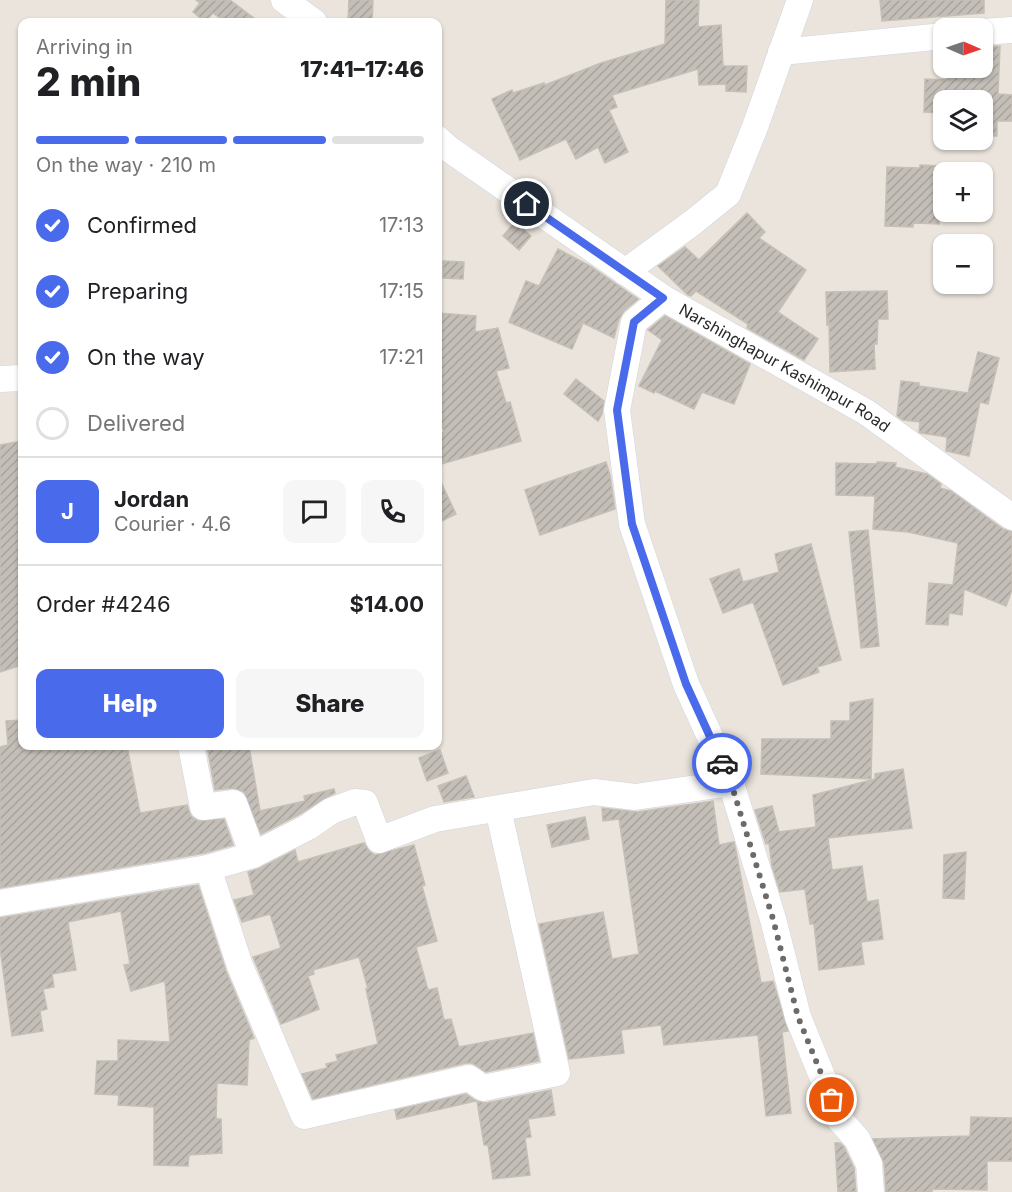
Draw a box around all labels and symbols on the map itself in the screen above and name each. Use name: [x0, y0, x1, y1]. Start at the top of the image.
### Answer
north arrow: [933, 18, 993, 78]
pin: [501, 178, 552, 229]
street label: Narshinghapur Kashimpur Road: [676, 299, 894, 436]
courier: [692, 733, 752, 793]
pin: [806, 1074, 857, 1125]

